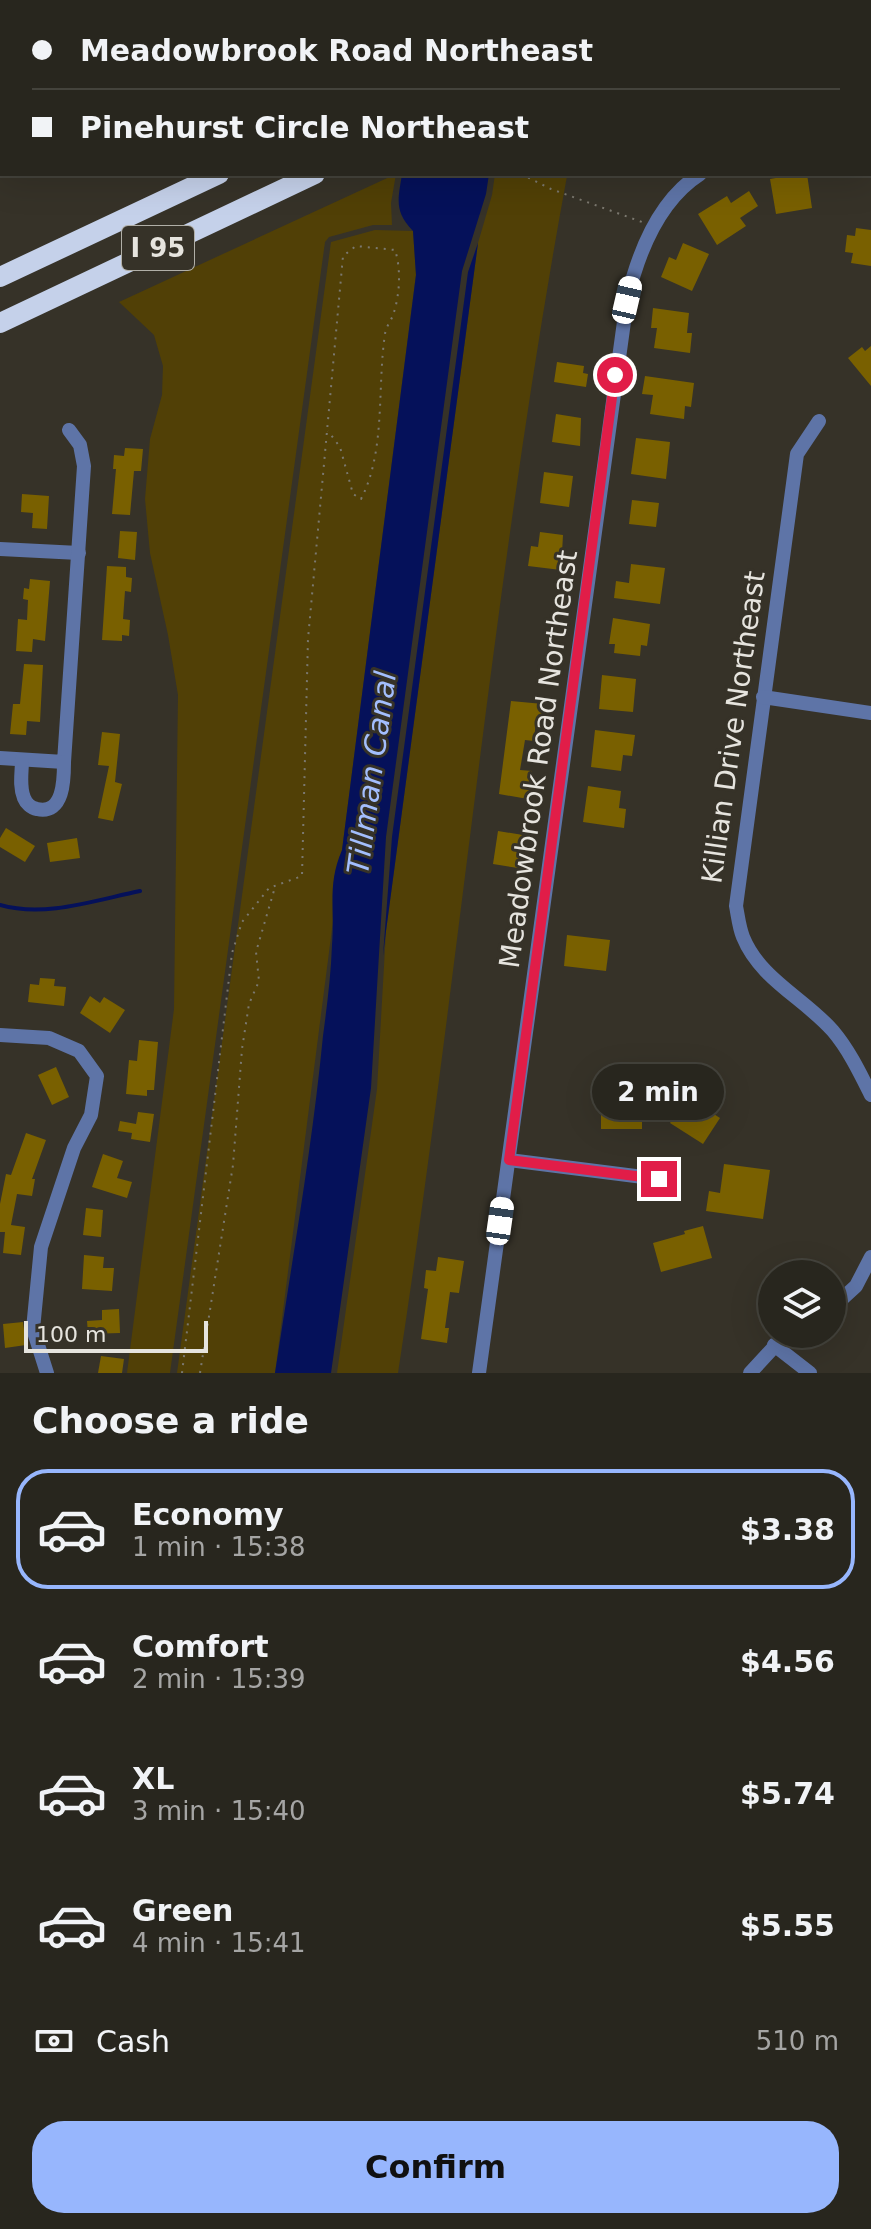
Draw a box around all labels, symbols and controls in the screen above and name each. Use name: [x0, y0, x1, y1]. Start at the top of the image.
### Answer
text: Meadowbrook Road Northeast: [80, 33, 593, 68]
text: Pinehurst Circle Northeast: [80, 110, 529, 145]
road number: I 95: [122, 226, 194, 270]
car: [610, 274, 644, 326]
route start: [597, 357, 633, 393]
street label: Meadowbrook Road Northeast: [493, 548, 584, 970]
street label: Killian Drive Northeast: [695, 569, 772, 885]
water label: Tillman Canal: [340, 669, 403, 877]
callout: 2 min: [593, 1063, 725, 1119]
text: 2 min: [617, 1077, 699, 1107]
route end: [641, 1161, 677, 1197]
car: [485, 1196, 515, 1246]
map controls: [758, 1260, 846, 1348]
button: layers: [758, 1260, 846, 1348]
scale bar: [24, 1317, 208, 1353]
text: 100 m: [36, 1322, 106, 1347]
text: Choose a ride: [32, 1400, 309, 1441]
icon: car: [36, 1493, 108, 1565]
text: Economy: [132, 1497, 284, 1532]
text: $3.38: [740, 1512, 835, 1547]
text: 1 min · 15:38: [132, 1532, 306, 1562]
icon: car: [36, 1625, 108, 1697]
text: Comfort: [132, 1629, 269, 1664]
text: $4.56: [740, 1644, 835, 1679]
text: 2 min · 15:39: [132, 1664, 306, 1694]
icon: car: [36, 1757, 108, 1829]
text: XL: [132, 1761, 174, 1796]
text: $5.74: [740, 1776, 835, 1811]
text: 3 min · 15:40: [132, 1796, 306, 1826]
icon: car: [36, 1889, 108, 1961]
text: Green: [132, 1893, 233, 1928]
text: $5.55: [740, 1908, 835, 1943]
text: 4 min · 15:41: [132, 1928, 306, 1958]
icon: cash: [32, 2019, 76, 2063]
text: Cash: [96, 2024, 170, 2059]
text: 510 m: [756, 2026, 839, 2056]
button: Confirm: [32, 2121, 839, 2213]

